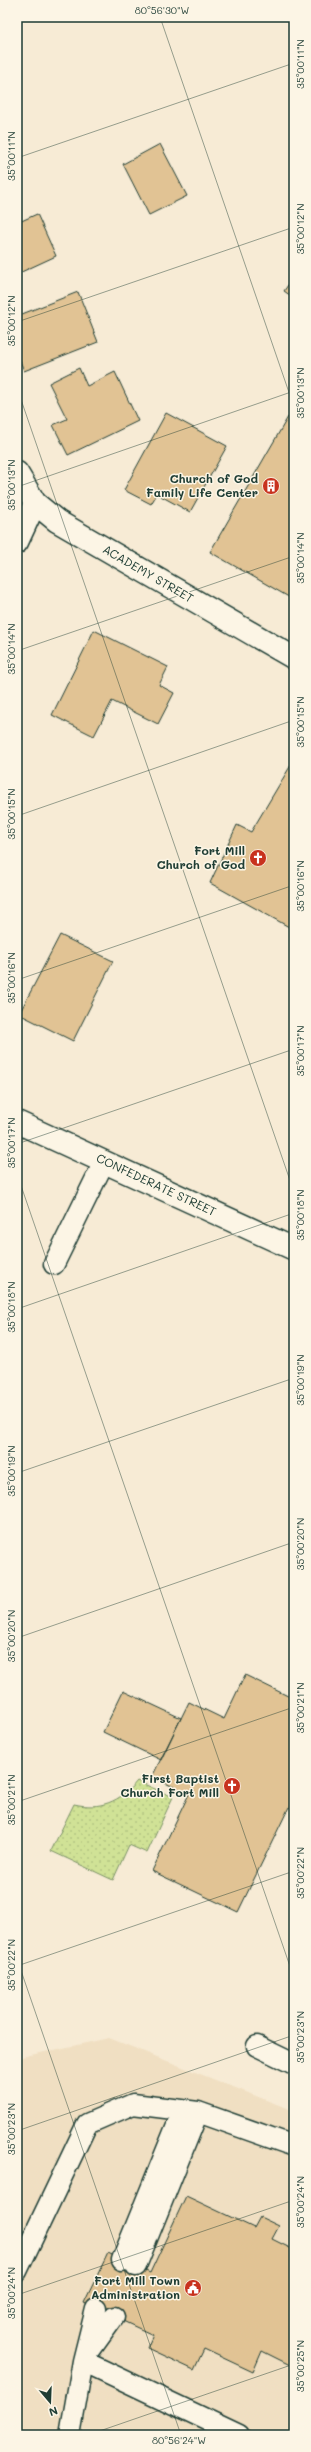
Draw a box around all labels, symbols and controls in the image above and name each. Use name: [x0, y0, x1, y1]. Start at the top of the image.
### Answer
text: 80°56'30"W: [135, 3, 189, 17]
text: 35°00'11"N: [293, 39, 307, 89]
text: 35°00'11"N: [4, 131, 18, 181]
text: 35°00'12"N: [293, 203, 307, 255]
text: 35°00'12"N: [4, 295, 18, 347]
text: 35°00'13"N: [293, 367, 307, 419]
text: 35°00'13"N: [4, 459, 18, 511]
place label: Church of God Family Life Center: [146, 470, 258, 500]
building icon: Church of God Family Life Center: [261, 476, 281, 496]
text: 35°00'14"N: [293, 532, 307, 584]
street label: ACADEMY STREET: [100, 541, 197, 606]
text: 35°00'14"N: [4, 623, 18, 675]
text: 35°00'15"N: [293, 696, 307, 748]
text: 35°00'15"N: [4, 788, 18, 840]
place label: Fort Mill Church of God: [157, 842, 245, 872]
church icon: Fort Mill Church of God: [248, 848, 268, 868]
text: 35°00'16"N: [293, 860, 307, 912]
text: 35°00'16"N: [4, 952, 18, 1004]
text: 35°00'17"N: [293, 1025, 307, 1077]
text: 35°00'17"N: [4, 1117, 18, 1169]
street label: CONFEDERATE STREET: [94, 1149, 219, 1219]
text: 35°00'18"N: [293, 1189, 307, 1241]
text: 35°00'18"N: [4, 1281, 18, 1333]
text: 35°00'19"N: [293, 1354, 307, 1406]
text: 35°00'19"N: [4, 1445, 18, 1497]
text: 35°00'20"N: [293, 1518, 307, 1570]
text: 35°00'20"N: [4, 1610, 18, 1662]
text: 35°00'21"N: [293, 1682, 307, 1734]
place label: First Baptist Church Fort Mill: [120, 1770, 219, 1800]
text: 35°00'21"N: [4, 1774, 18, 1826]
church icon: First Baptist Church Fort Mill: [222, 1776, 242, 1796]
text: 35°00'22"N: [293, 1847, 307, 1899]
text: 35°00'22"N: [4, 1939, 18, 1991]
text: 35°00'23"N: [293, 2011, 307, 2063]
text: 35°00'23"N: [4, 2103, 18, 2155]
text: 35°00'24"N: [293, 2176, 307, 2228]
text: 35°00'24"N: [4, 2267, 18, 2319]
place label: Fort Mill Town Administration: [91, 2272, 180, 2302]
public building icon: Fort Mill Town Administration: [183, 2278, 203, 2298]
text: 35°00'25"N: [293, 2340, 307, 2392]
north arrow: [30, 2382, 70, 2422]
text: N: [47, 2403, 60, 2420]
text: 80°56'24"W: [152, 2433, 206, 2447]

